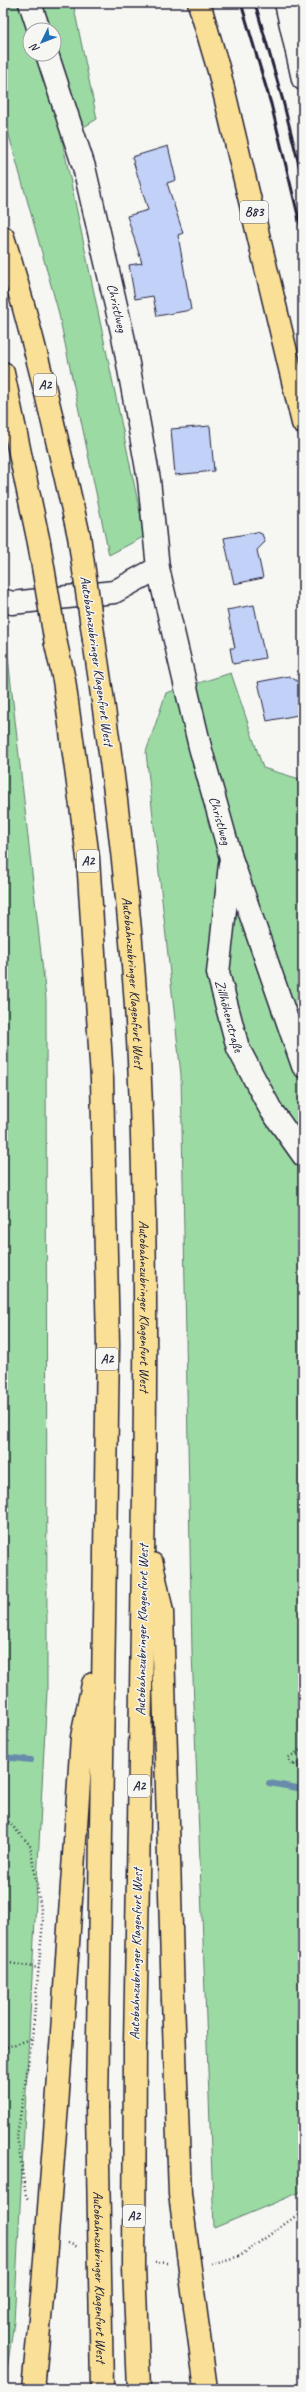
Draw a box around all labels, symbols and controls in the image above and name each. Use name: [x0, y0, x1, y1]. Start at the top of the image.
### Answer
north arrow: [22, 22, 62, 62]
text: N: [26, 40, 42, 56]
road number: B83: [240, 201, 268, 223]
street label: Christlweg: [103, 282, 131, 335]
road number: A2: [34, 374, 56, 396]
street label: Autobahnzubringer Klagenfurt West: [77, 575, 118, 749]
street label: Christlweg: [206, 794, 236, 847]
road number: A2: [77, 850, 99, 872]
street label: Autobahnzubringer Klagenfurt West: [119, 896, 148, 1071]
street label: Zillhöhenstraße: [212, 978, 248, 1056]
street label: Autobahnzubringer Klagenfurt West: [136, 1220, 154, 1395]
road number: A2: [96, 1348, 118, 1370]
street label: Autobahnzubringer Klagenfurt West: [132, 1542, 152, 1716]
road number: A2: [128, 1775, 150, 1797]
street label: Autobahnzubringer Klagenfurt West: [126, 1866, 146, 2040]
street label: Autobahnzubringer Klagenfurt West: [90, 2191, 110, 2365]
road number: A2: [123, 2205, 145, 2227]

